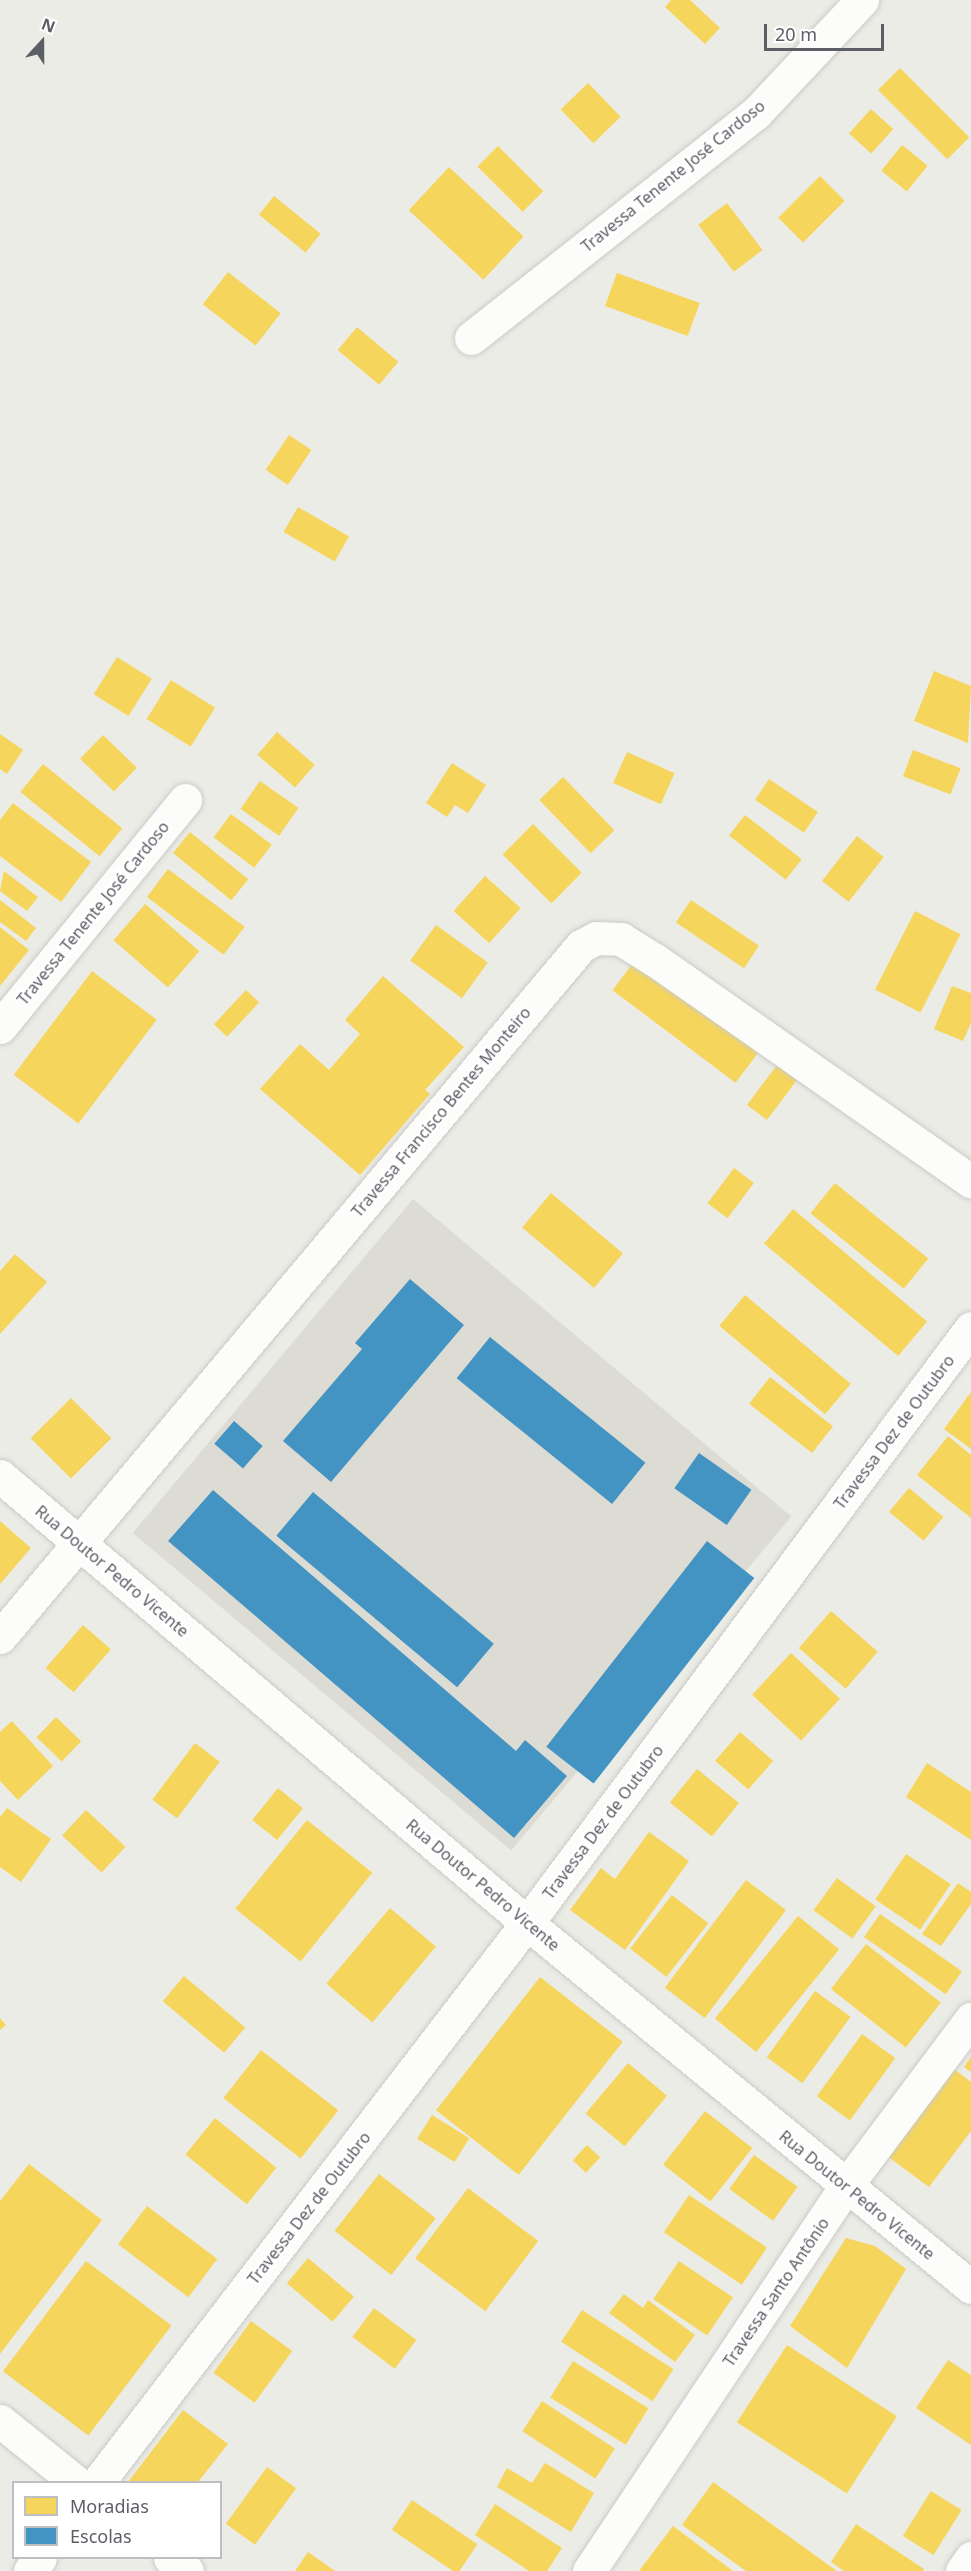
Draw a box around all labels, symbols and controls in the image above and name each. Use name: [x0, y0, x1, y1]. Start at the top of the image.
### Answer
north arrow: [12, 12, 72, 72]
scale bar: [767, 12, 887, 50]
text: N: [38, 13, 58, 38]
text: 20 m: [775, 22, 817, 46]
street label: Travessa Tenente José Cardoso: [577, 96, 769, 256]
street label: Travessa Tenente José Cardoso: [13, 817, 173, 1009]
street label: Travessa Francisco Bentes Monteiro: [347, 1003, 535, 1221]
street label: Travessa Dez de Outubro: [830, 1351, 958, 1513]
street label: Rua Doutor Pedro Vicente: [31, 1501, 193, 1641]
street label: Travessa Dez de Outubro: [539, 1741, 667, 1903]
street label: Rua Doutor Pedro Vicente: [402, 1815, 564, 1955]
street label: Rua Doutor Pedro Vicente: [775, 2126, 939, 2264]
street label: Travessa Dez de Outubro: [244, 2128, 374, 2288]
street label: Travessa Santo Antônio: [719, 2214, 833, 2370]
legend: [12, 2481, 222, 2559]
text: Moradias: [70, 2494, 149, 2518]
text: Escolas: [70, 2524, 132, 2548]

